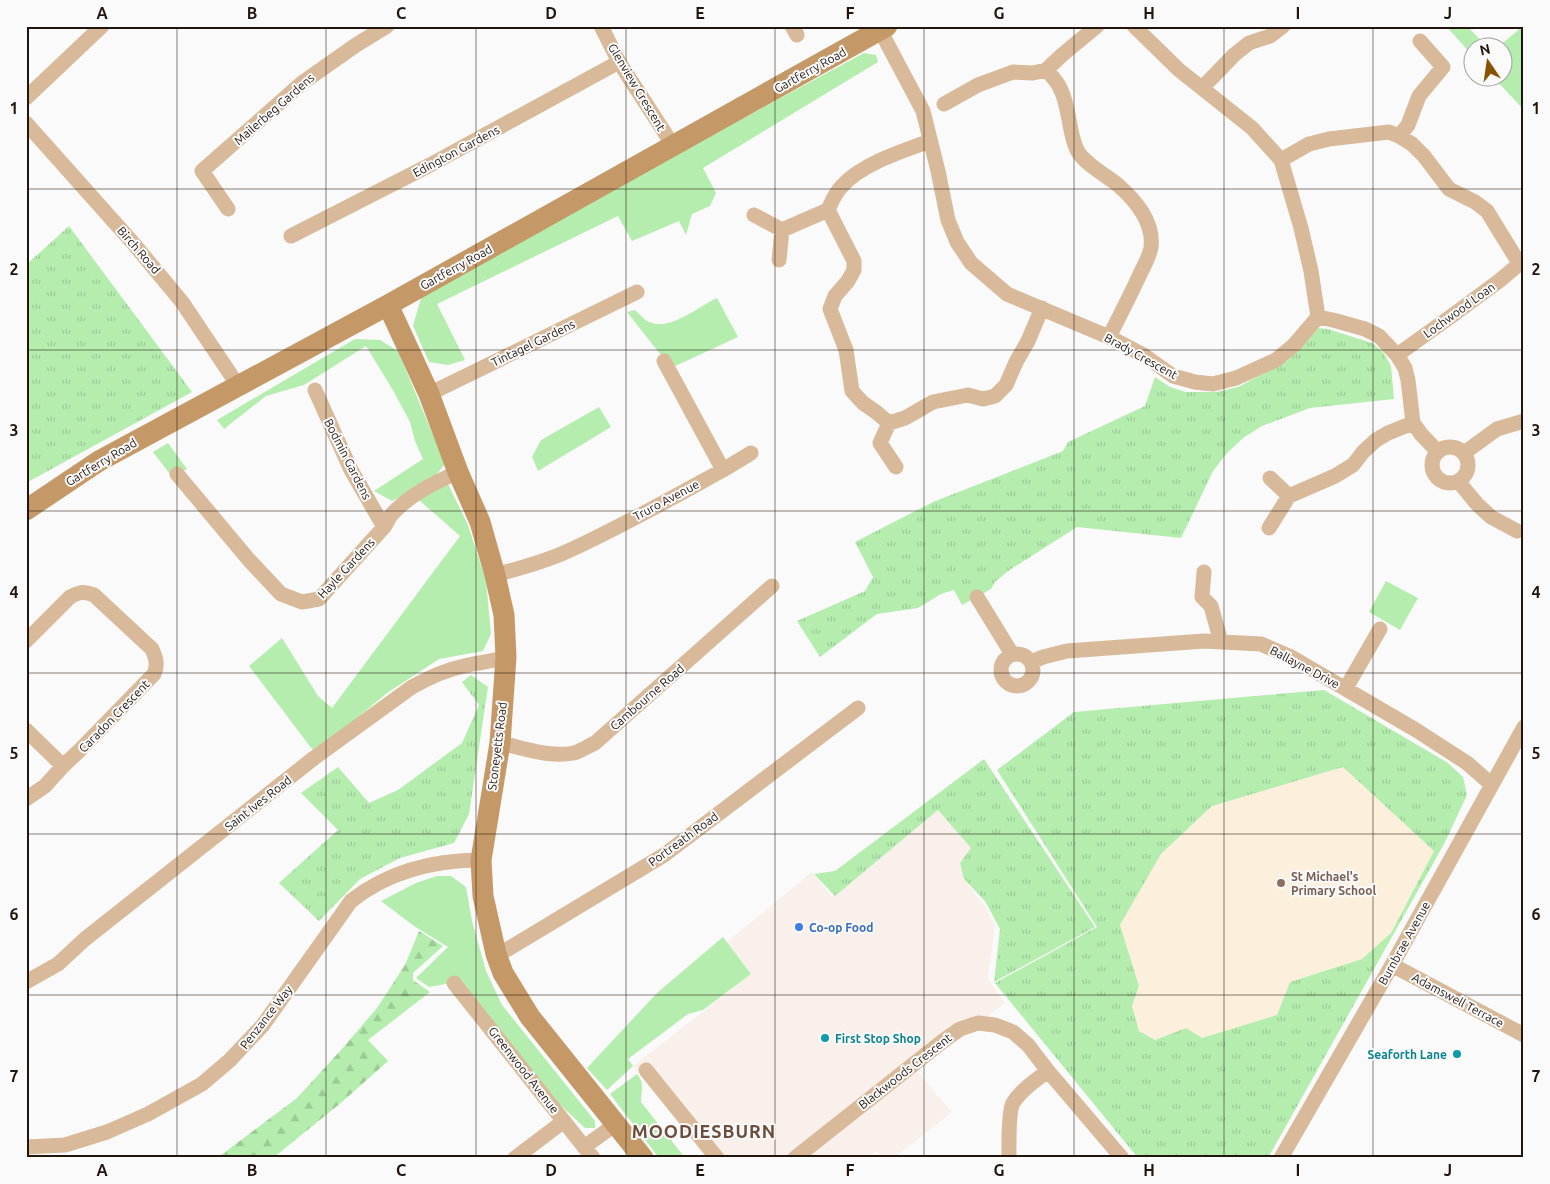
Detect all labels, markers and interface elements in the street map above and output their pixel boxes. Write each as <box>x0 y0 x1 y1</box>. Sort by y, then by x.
text: A <box>96 4 108 22</box>
text: B <box>247 4 257 22</box>
text: C <box>396 4 406 22</box>
text: D <box>545 4 557 22</box>
text: E <box>695 4 705 22</box>
text: F <box>846 4 855 22</box>
text: G <box>993 4 1005 22</box>
text: H <box>1143 4 1155 22</box>
text: I <box>1296 4 1300 22</box>
text: J <box>1444 4 1452 22</box>
north arrow <box>1462 38 1512 88</box>
text: N <box>1478 40 1492 58</box>
street label: Glenview Crescent <box>606 41 668 133</box>
street label: Gartferry Road <box>772 45 848 95</box>
street label: Mailerbeg Gardens <box>231 71 317 147</box>
text: 1 <box>9 99 19 117</box>
text: 1 <box>1531 99 1541 117</box>
street label: Edington Gardens <box>411 123 501 179</box>
street label: Birch Road <box>115 224 163 276</box>
street label: Gartferry Road <box>418 242 494 292</box>
text: 2 <box>9 260 19 278</box>
text: 2 <box>1531 260 1541 278</box>
street label: Lochwood Loan <box>1421 280 1497 340</box>
street label: Tintagel Gardens <box>489 317 577 369</box>
street label: Brady Crescent <box>1102 331 1180 382</box>
street label: Bodmin Gardens <box>322 416 374 502</box>
text: 3 <box>9 421 19 439</box>
text: 3 <box>1531 421 1541 439</box>
street label: Gartferry Road <box>63 436 139 488</box>
street label: Truro Avenue <box>631 477 701 523</box>
street label: Hayle Gardens <box>315 535 377 601</box>
text: 4 <box>9 583 19 601</box>
text: 4 <box>1531 583 1541 601</box>
street label: Ballayne Drive <box>1268 643 1342 691</box>
street label: Cambourne Road <box>608 662 686 732</box>
street label: Caradon Crescent <box>76 677 152 755</box>
street label: Stoneyetts Road <box>485 701 509 791</box>
text: 5 <box>9 744 19 762</box>
text: 5 <box>1531 744 1541 762</box>
street label: Saint Ives Road <box>222 773 294 833</box>
street label: Portreath Road <box>646 809 720 869</box>
place label: St Michael's Primary School <box>1291 870 1376 897</box>
marker: St Michael's Primary School <box>1275 877 1287 889</box>
street label: Burnbrae Avenue <box>1376 899 1432 987</box>
text: 6 <box>9 905 19 923</box>
text: 6 <box>1531 905 1541 923</box>
marker: Co-op Food <box>793 921 805 933</box>
place label: Co-op Food <box>809 921 873 934</box>
street label: Adamswell Terrace <box>1410 970 1506 1030</box>
street label: Penzance Way <box>237 983 295 1051</box>
street label: Greenwood Avenue <box>486 1024 562 1116</box>
street label: Blackwoods Crescent <box>856 1030 954 1111</box>
marker: First Stop Shop <box>819 1032 831 1044</box>
place label: First Stop Shop <box>835 1032 921 1045</box>
place label: Seaforth Lane <box>1368 1048 1447 1061</box>
marker: Seaforth Lane <box>1451 1048 1463 1060</box>
text: 7 <box>9 1067 19 1085</box>
text: 7 <box>1531 1067 1541 1085</box>
district label: MOODIESBURN <box>632 1121 776 1141</box>
text: A <box>96 1161 108 1179</box>
text: B <box>247 1161 257 1179</box>
text: C <box>396 1161 406 1179</box>
text: D <box>545 1161 557 1179</box>
text: E <box>695 1161 705 1179</box>
text: F <box>846 1161 855 1179</box>
text: G <box>993 1161 1005 1179</box>
text: H <box>1143 1161 1155 1179</box>
text: I <box>1296 1161 1300 1179</box>
text: J <box>1444 1161 1452 1179</box>

